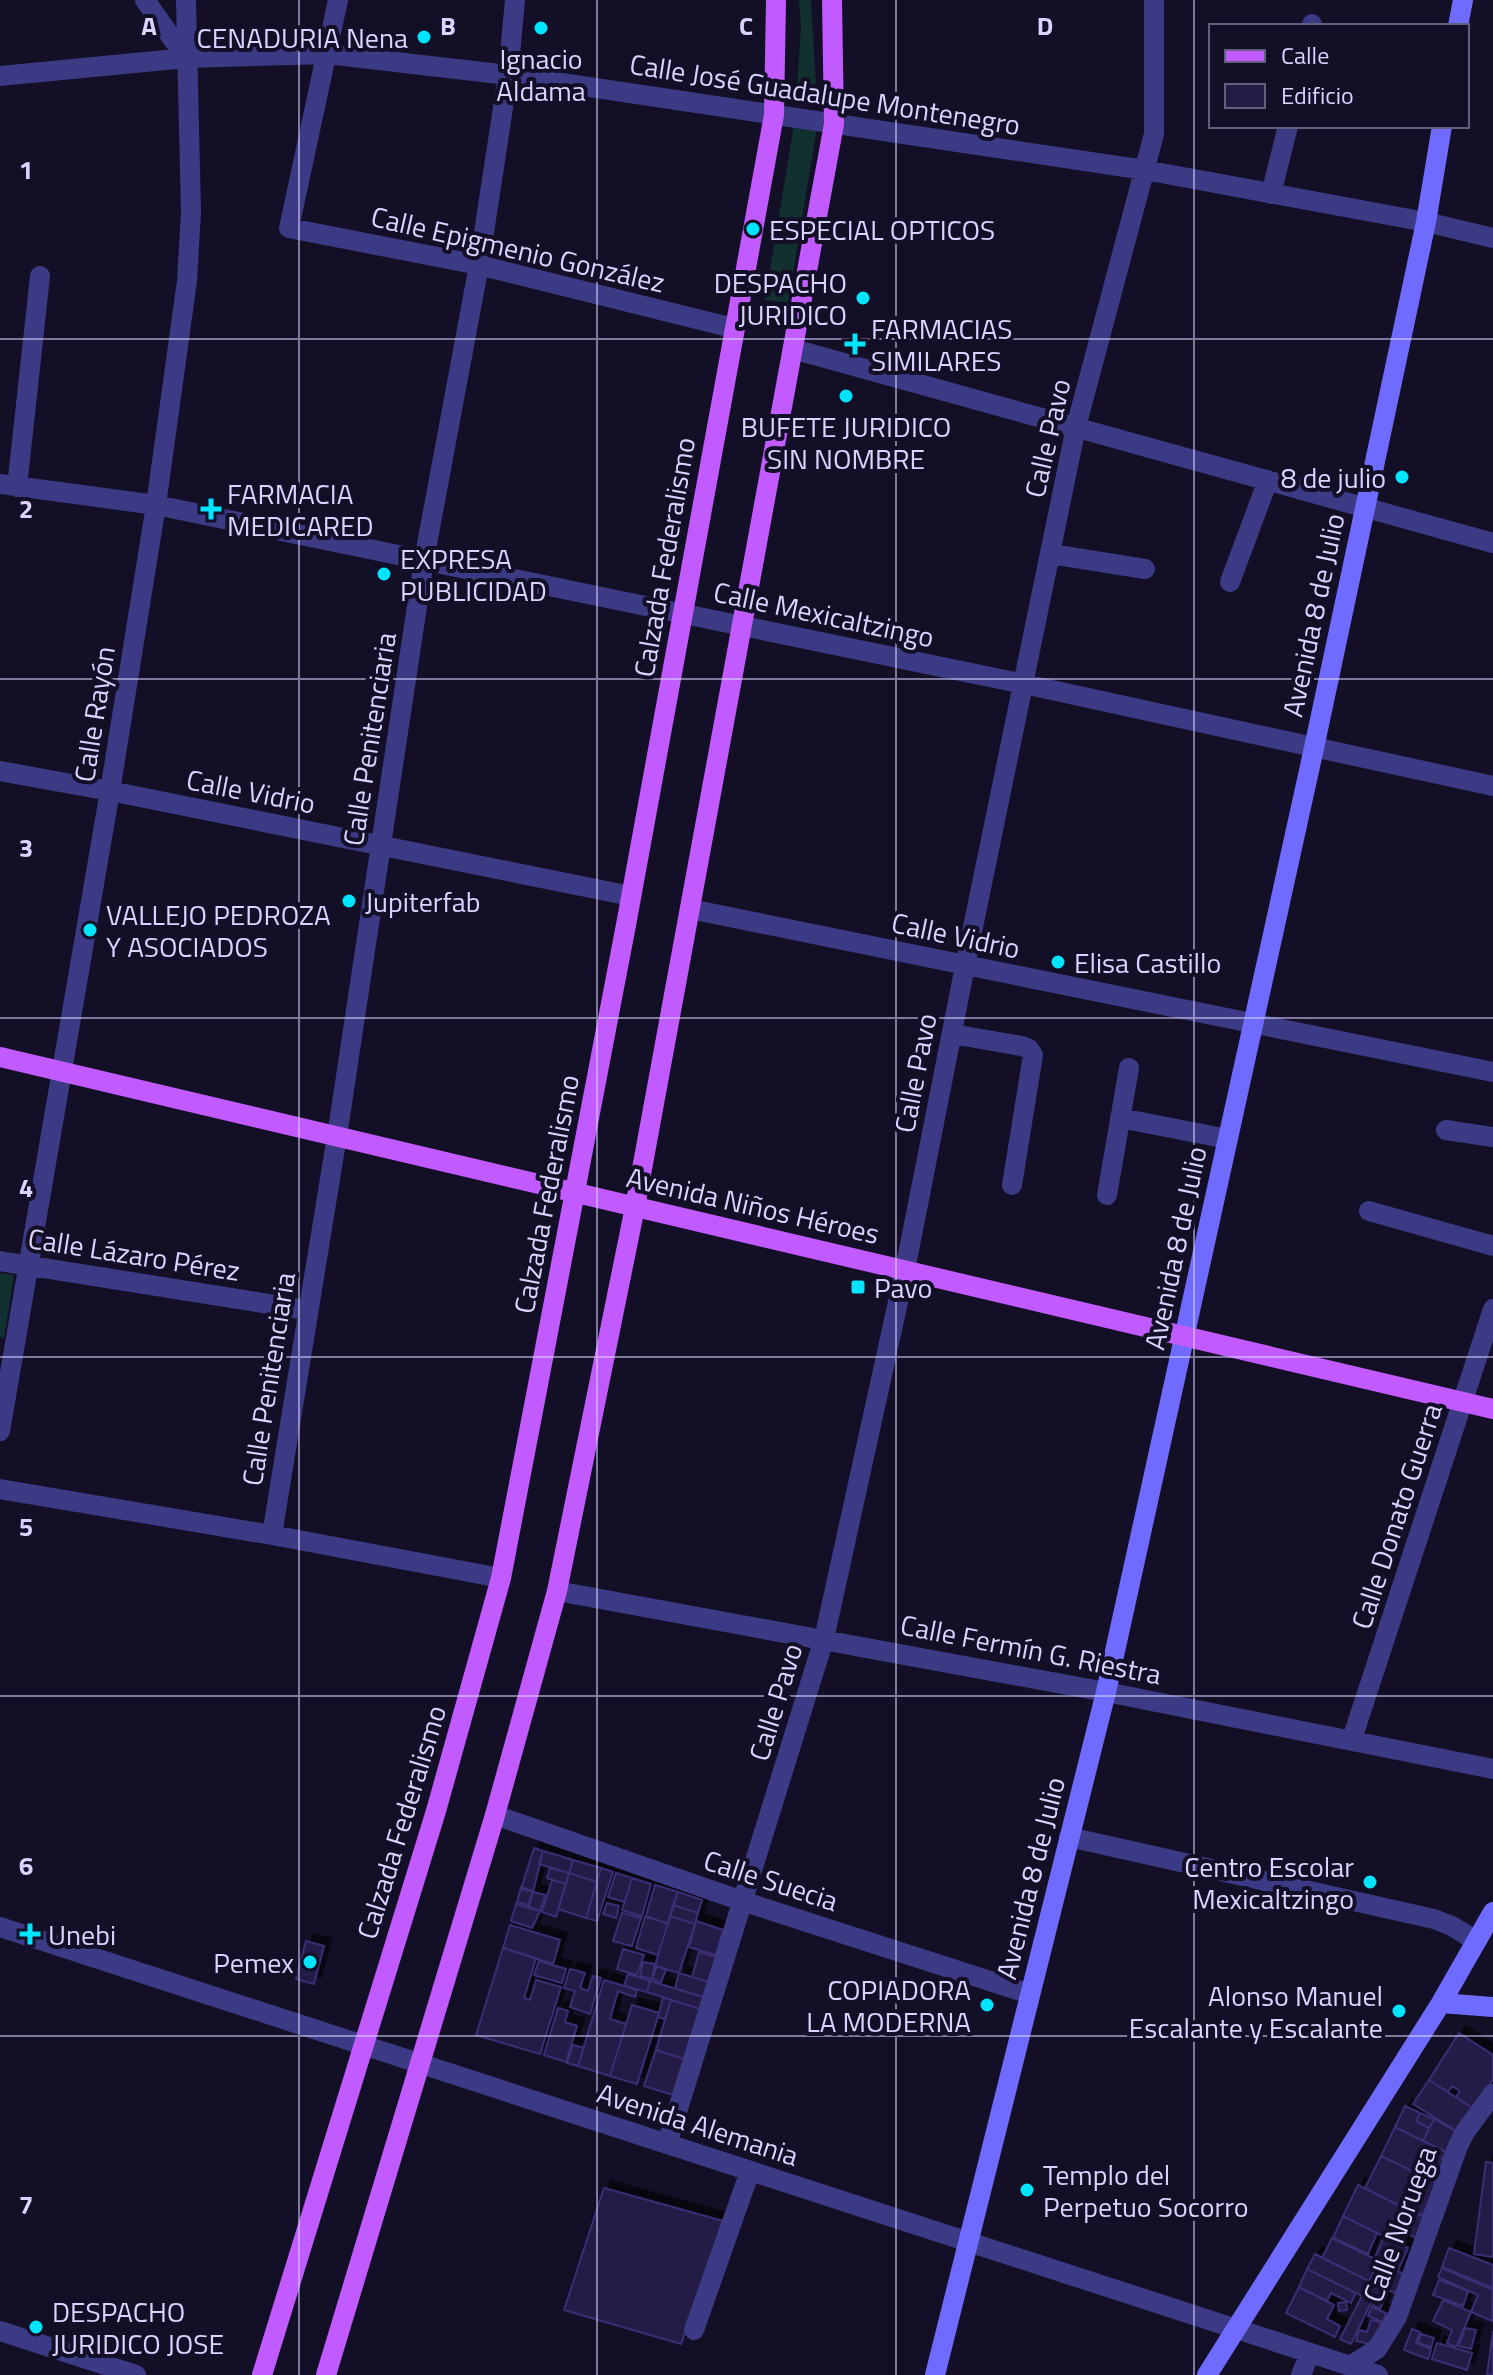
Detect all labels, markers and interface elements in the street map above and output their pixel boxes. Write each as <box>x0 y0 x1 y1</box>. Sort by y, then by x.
text: A <box>141 6 157 45</box>
text: B <box>440 6 456 45</box>
text: C <box>739 6 753 45</box>
text: D <box>1037 6 1053 45</box>
place label: CENADURIA Nena <box>197 16 408 59</box>
marker: Ignacio Aldama <box>532 19 550 37</box>
legend <box>1209 24 1469 128</box>
marker: CENADURIA Nena <box>415 28 433 46</box>
place label: Ignacio Aldama <box>496 37 586 112</box>
text: Calle <box>1281 37 1329 73</box>
street label: Calle José Guadalupe Montenegro <box>627 42 1023 146</box>
text: Edificio <box>1281 77 1354 113</box>
text: 1 <box>19 150 33 189</box>
street label: Calle Epigmenio González <box>367 194 669 304</box>
place label: ESPECIAL OPTICOS <box>769 208 995 251</box>
marker: ESPECIAL OPTICOS <box>744 220 762 238</box>
place label: DESPACHO JURIDICO <box>714 261 847 336</box>
marker: DESPACHO JURIDICO <box>854 289 872 307</box>
place label: FARMACIAS SIMILARES <box>871 307 1012 382</box>
marker: FARMACIAS SIMILARES <box>846 335 864 353</box>
street label: Calle Pavo <box>1012 374 1082 502</box>
marker: BUFETE JURIDICO SIN NOMBRE <box>837 387 855 405</box>
place label: BUFETE JURIDICO SIN NOMBRE <box>741 405 951 480</box>
street label: Calzada Federalismo <box>622 434 706 680</box>
place label: 8 de julio <box>1281 456 1386 499</box>
marker: 8 de julio <box>1393 468 1411 486</box>
place label: FARMACIA MEDICARED <box>227 472 374 547</box>
text: 2 <box>19 489 33 528</box>
marker: FARMACIA MEDICARED <box>202 500 220 518</box>
street label: Avenida 8 de Julio <box>1270 509 1356 721</box>
place label: EXPRESA PUBLICIDAD <box>400 537 547 612</box>
marker: EXPRESA PUBLICIDAD <box>375 565 393 583</box>
street label: Calle Mexicaltzingo <box>710 570 938 658</box>
street label: Calle Penitenciaria <box>331 629 407 849</box>
street label: Calle Rayón <box>62 643 126 785</box>
street label: Calle Vidrio <box>183 757 319 825</box>
text: 3 <box>19 828 33 867</box>
place label: Jupiterfab <box>365 880 481 923</box>
marker: Jupiterfab <box>340 892 358 910</box>
place label: VALLEJO PEDROZA Y ASOCIADOS <box>106 893 331 968</box>
street label: Calle Vidrio <box>888 900 1024 970</box>
marker: VALLEJO PEDROZA Y ASOCIADOS <box>81 921 99 939</box>
place label: Elisa Castillo <box>1074 941 1221 984</box>
marker: Elisa Castillo <box>1049 953 1067 971</box>
street label: Calle Pavo <box>882 1010 948 1136</box>
street label: Calzada Federalismo <box>502 1071 590 1317</box>
street label: Avenida 8 de Julio <box>1132 1142 1218 1354</box>
street label: Avenida Niños Héroes <box>622 1155 884 1255</box>
text: 4 <box>19 1168 33 1207</box>
street label: Calle Lázaro Pérez <box>25 1216 243 1292</box>
place label: Pavo <box>874 1266 932 1309</box>
street label: Calle Penitenciaria <box>230 1269 306 1489</box>
marker: Pavo <box>849 1278 867 1296</box>
street label: Calle Donato Guerra <box>1339 1398 1453 1634</box>
text: 5 <box>19 1507 33 1546</box>
street label: Calle Fermín G. Riestra <box>897 1603 1165 1695</box>
street label: Calle Pavo <box>737 1638 813 1766</box>
street label: Calzada Federalismo <box>345 1700 457 1944</box>
street label: Avenida 8 de Julio <box>984 1772 1076 1984</box>
street label: Calle Suecia <box>698 1838 844 1922</box>
place label: Centro Escolar Mexicaltzingo <box>1184 1845 1354 1920</box>
text: 6 <box>19 1846 33 1885</box>
marker: Centro Escolar Mexicaltzingo <box>1361 1873 1379 1891</box>
place label: Unebi <box>48 1913 116 1956</box>
marker: Unebi <box>19 1923 41 1945</box>
place label: Pemex <box>213 1941 294 1984</box>
marker: Pemex <box>301 1953 319 1971</box>
place label: COPIADORA LA MODERNA <box>806 1968 971 2043</box>
place label: Alonso Manuel Escalante y Escalante <box>1129 1974 1383 2049</box>
marker: COPIADORA LA MODERNA <box>978 1996 996 2014</box>
marker: Alonso Manuel Escalante y Escalante <box>1390 2002 1408 2020</box>
street label: Avenida Alemania <box>592 2071 804 2177</box>
street label: Calle Noruega <box>1351 2140 1447 2308</box>
place label: Templo del Perpetuo Socorro <box>1043 2153 1248 2228</box>
marker: Templo del Perpetuo Socorro <box>1018 2181 1036 2199</box>
text: 7 <box>19 2185 33 2224</box>
place label: DESPACHO JURIDICO JOSE <box>52 2290 224 2365</box>
marker: DESPACHO JURIDICO JOSE <box>27 2318 45 2336</box>

